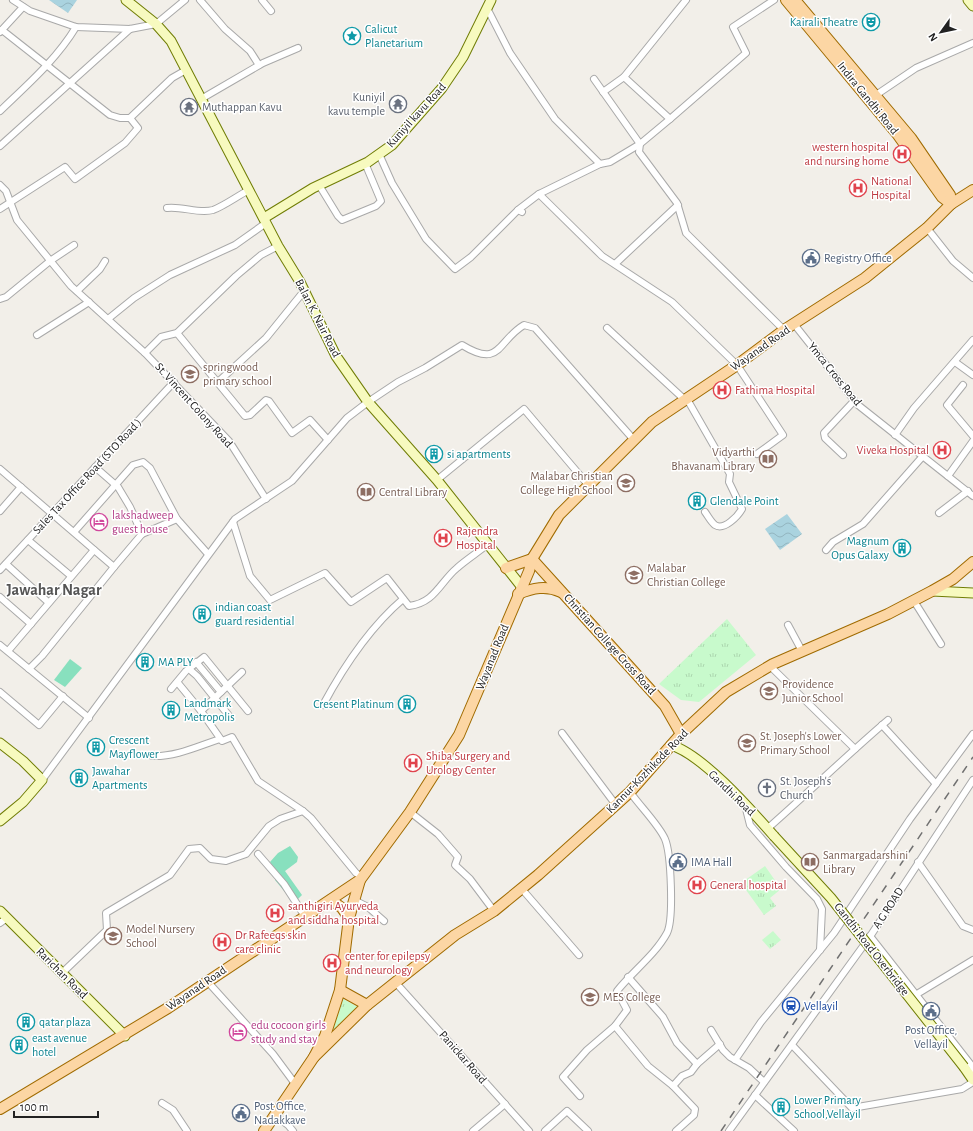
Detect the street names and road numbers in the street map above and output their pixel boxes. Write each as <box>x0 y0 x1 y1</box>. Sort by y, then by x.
street label: Indira Gandhi Road <box>835 59 901 137</box>
street label: Kuniyil kavu Road <box>384 80 449 150</box>
street label: Balan K. Nair Road <box>293 277 343 359</box>
street label: Wayanad Road <box>728 323 793 374</box>
street label: Ymca Cross Road <box>806 340 864 408</box>
street label: St. Vincent Colony Road <box>152 360 235 450</box>
street label: Sales Tax Office Road (STO Road ) <box>30 416 144 536</box>
street label: Christian College Cross Road <box>562 591 658 697</box>
street label: Wayanad Road <box>473 622 512 692</box>
street label: Kannur-Kozhikode Road <box>604 727 690 815</box>
street label: Gandhi Road <box>706 768 758 818</box>
street label: A G ROAD <box>870 885 906 931</box>
street label: Gandhi Road Overbridge <box>832 900 912 998</box>
street label: Rarichan Road <box>34 945 90 1001</box>
street label: Wayanad Road <box>164 964 229 1013</box>
street label: Panickar Road <box>437 1028 489 1086</box>

